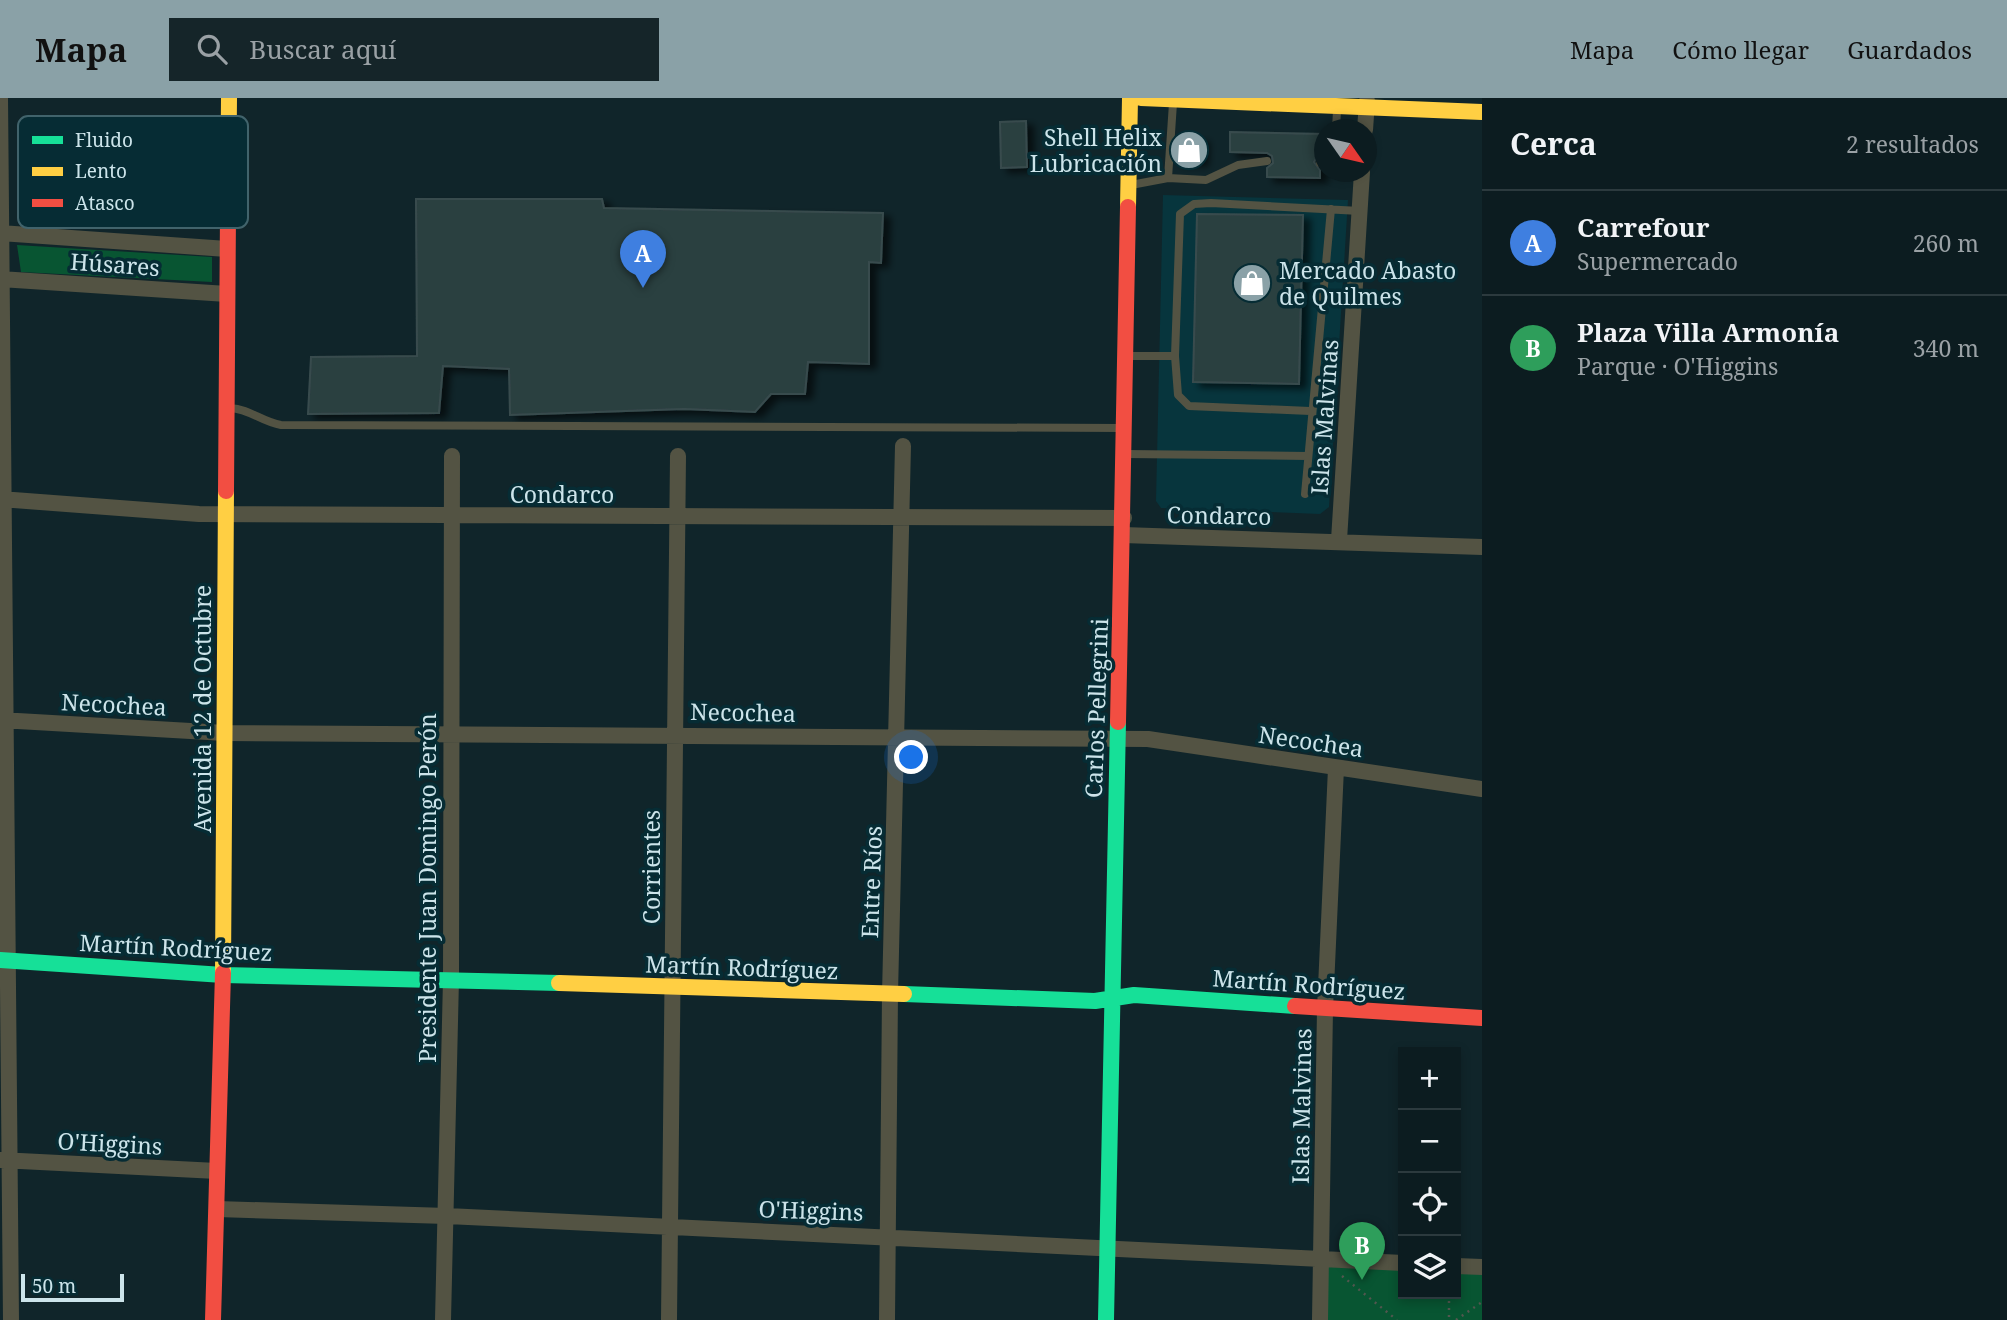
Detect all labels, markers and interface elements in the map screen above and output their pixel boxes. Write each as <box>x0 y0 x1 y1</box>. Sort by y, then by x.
search box <box>169 18 659 81</box>
text: Mapa <box>35 27 127 72</box>
icon: search <box>193 30 231 68</box>
text: Buscar aquí <box>249 31 396 67</box>
text: Mapa <box>1570 33 1634 66</box>
text: Cómo llegar <box>1672 33 1809 66</box>
text: Guardados <box>1847 33 1972 66</box>
legend <box>18 116 248 228</box>
north arrow <box>1314 119 1377 182</box>
place label: Shell Helix Lubricación <box>1030 121 1163 179</box>
text: Cerca <box>1510 123 1597 164</box>
text: Fluido <box>75 127 133 153</box>
text: 2 resultados <box>1846 128 1979 160</box>
shop icon: Shell Helix Lubricación <box>1168 129 1210 171</box>
text: Lento <box>75 158 127 184</box>
text: Atasco <box>75 190 135 216</box>
text: Carrefour <box>1577 209 1710 245</box>
text: A <box>1524 227 1542 259</box>
text: 260 m <box>1913 227 1979 259</box>
pin: A <box>620 230 666 288</box>
street label: Húsares <box>69 245 161 283</box>
text: Supermercado <box>1577 245 1738 277</box>
place label: Mercado Abasto de Quilmes <box>1279 254 1456 312</box>
shop icon: Mercado Abasto de Quilmes <box>1231 262 1273 304</box>
text: Plaza Villa Armonía <box>1577 314 1839 350</box>
text: B <box>1525 332 1541 364</box>
text: 340 m <box>1913 332 1979 364</box>
street label: Islas Malvinas <box>1303 338 1345 496</box>
text: Parque · O'Higgins <box>1577 350 1778 382</box>
street label: Condarco <box>510 478 614 510</box>
street label: Condarco <box>1166 498 1272 532</box>
street label: Avenida 12 de Octubre <box>186 585 218 833</box>
street label: Carlos Pellegrini <box>1077 617 1115 799</box>
street label: Necochea <box>60 685 168 723</box>
street label: Necochea <box>690 695 796 729</box>
street label: Presidente Juan Domingo Perón <box>411 713 443 1063</box>
street label: Necochea <box>1256 718 1366 764</box>
your location <box>894 740 928 774</box>
street label: Corrientes <box>635 810 667 924</box>
street label: Entre Ríos <box>853 825 889 939</box>
street label: Martín Rodríguez <box>79 926 273 968</box>
street label: Martín Rodríguez <box>645 948 839 986</box>
street label: Martín Rodríguez <box>1211 961 1407 1007</box>
street label: Islas Malvinas <box>1284 1028 1318 1184</box>
map controls <box>1398 1047 1461 1299</box>
button: + <box>1398 1047 1461 1110</box>
button: − <box>1398 1110 1461 1173</box>
street label: O'Higgins <box>57 1124 163 1162</box>
button: locate <box>1398 1173 1461 1236</box>
street label: O'Higgins <box>758 1192 864 1228</box>
pin: B <box>1339 1222 1385 1280</box>
button: layers <box>1398 1236 1461 1299</box>
scale bar <box>21 1271 124 1303</box>
text: 50 m <box>32 1273 76 1299</box>

